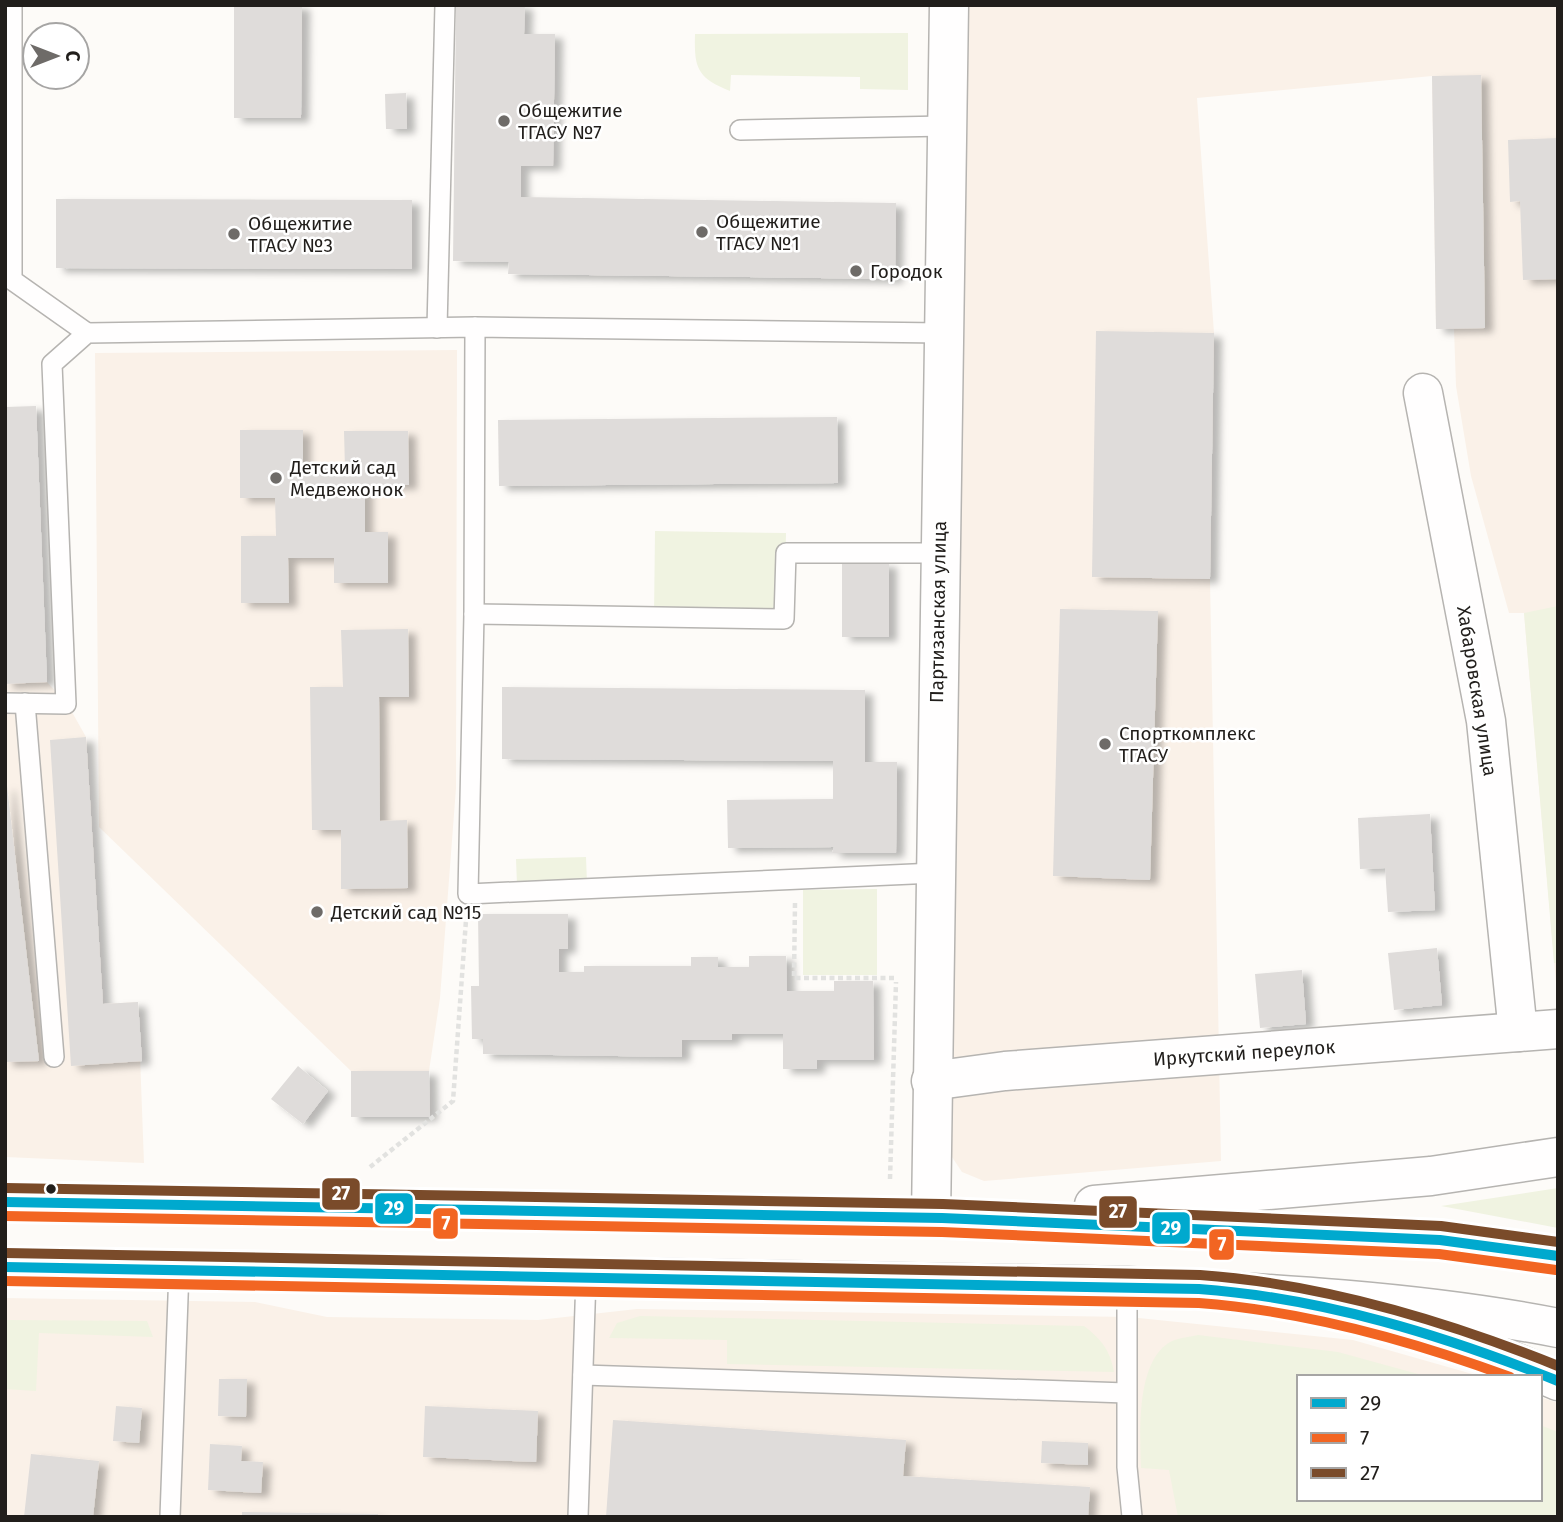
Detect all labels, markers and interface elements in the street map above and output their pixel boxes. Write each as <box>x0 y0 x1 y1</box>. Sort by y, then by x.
north arrow <box>21 21 91 91</box>
text: С <box>61 51 84 62</box>
place label: Общежитие ТГАСУ №7 <box>518 99 623 144</box>
marker: Общежитие ТГАСУ №7 <box>496 113 512 129</box>
place label: Общежитие ТГАСУ №1 <box>716 210 821 255</box>
place label: Общежитие ТГАСУ №3 <box>248 212 353 257</box>
marker: Общежитие ТГАСУ №1 <box>694 224 710 240</box>
marker: Общежитие ТГАСУ №3 <box>226 226 242 242</box>
place label: Городок <box>870 260 943 283</box>
marker: Городок <box>848 263 864 279</box>
place label: Детский сад Медвежонок <box>289 456 403 501</box>
marker: Детский сад Медвежонок <box>268 470 284 486</box>
street label: Партизанская улица <box>925 521 951 703</box>
street label: Хабаровская улица <box>1452 604 1502 778</box>
place label: Спорткомплекс ТГАСУ <box>1119 722 1256 767</box>
marker: Спорткомплекс ТГАСУ <box>1097 736 1113 752</box>
place label: Детский сад №15 <box>330 901 481 924</box>
marker: Детский сад №15 <box>309 904 325 920</box>
street label: Иркутский переулок <box>1152 1035 1336 1071</box>
line badge: 27 <box>321 1177 361 1211</box>
unlabelled marker <box>44 1182 58 1196</box>
text: 27 <box>332 1182 350 1205</box>
line badge: 29 <box>374 1192 414 1225</box>
line badge: 27 <box>1098 1195 1138 1229</box>
text: 29 <box>384 1197 404 1220</box>
text: 27 <box>1109 1200 1127 1223</box>
line badge: 7 <box>432 1207 459 1240</box>
line badge: 29 <box>1151 1211 1191 1245</box>
text: 7 <box>442 1212 451 1235</box>
text: 29 <box>1161 1217 1181 1240</box>
line badge: 7 <box>1208 1228 1235 1261</box>
text: 7 <box>1218 1233 1227 1256</box>
legend <box>1297 1375 1542 1501</box>
text: 29 <box>1360 1390 1381 1416</box>
text: 7 <box>1360 1425 1369 1451</box>
text: 27 <box>1360 1460 1380 1486</box>

